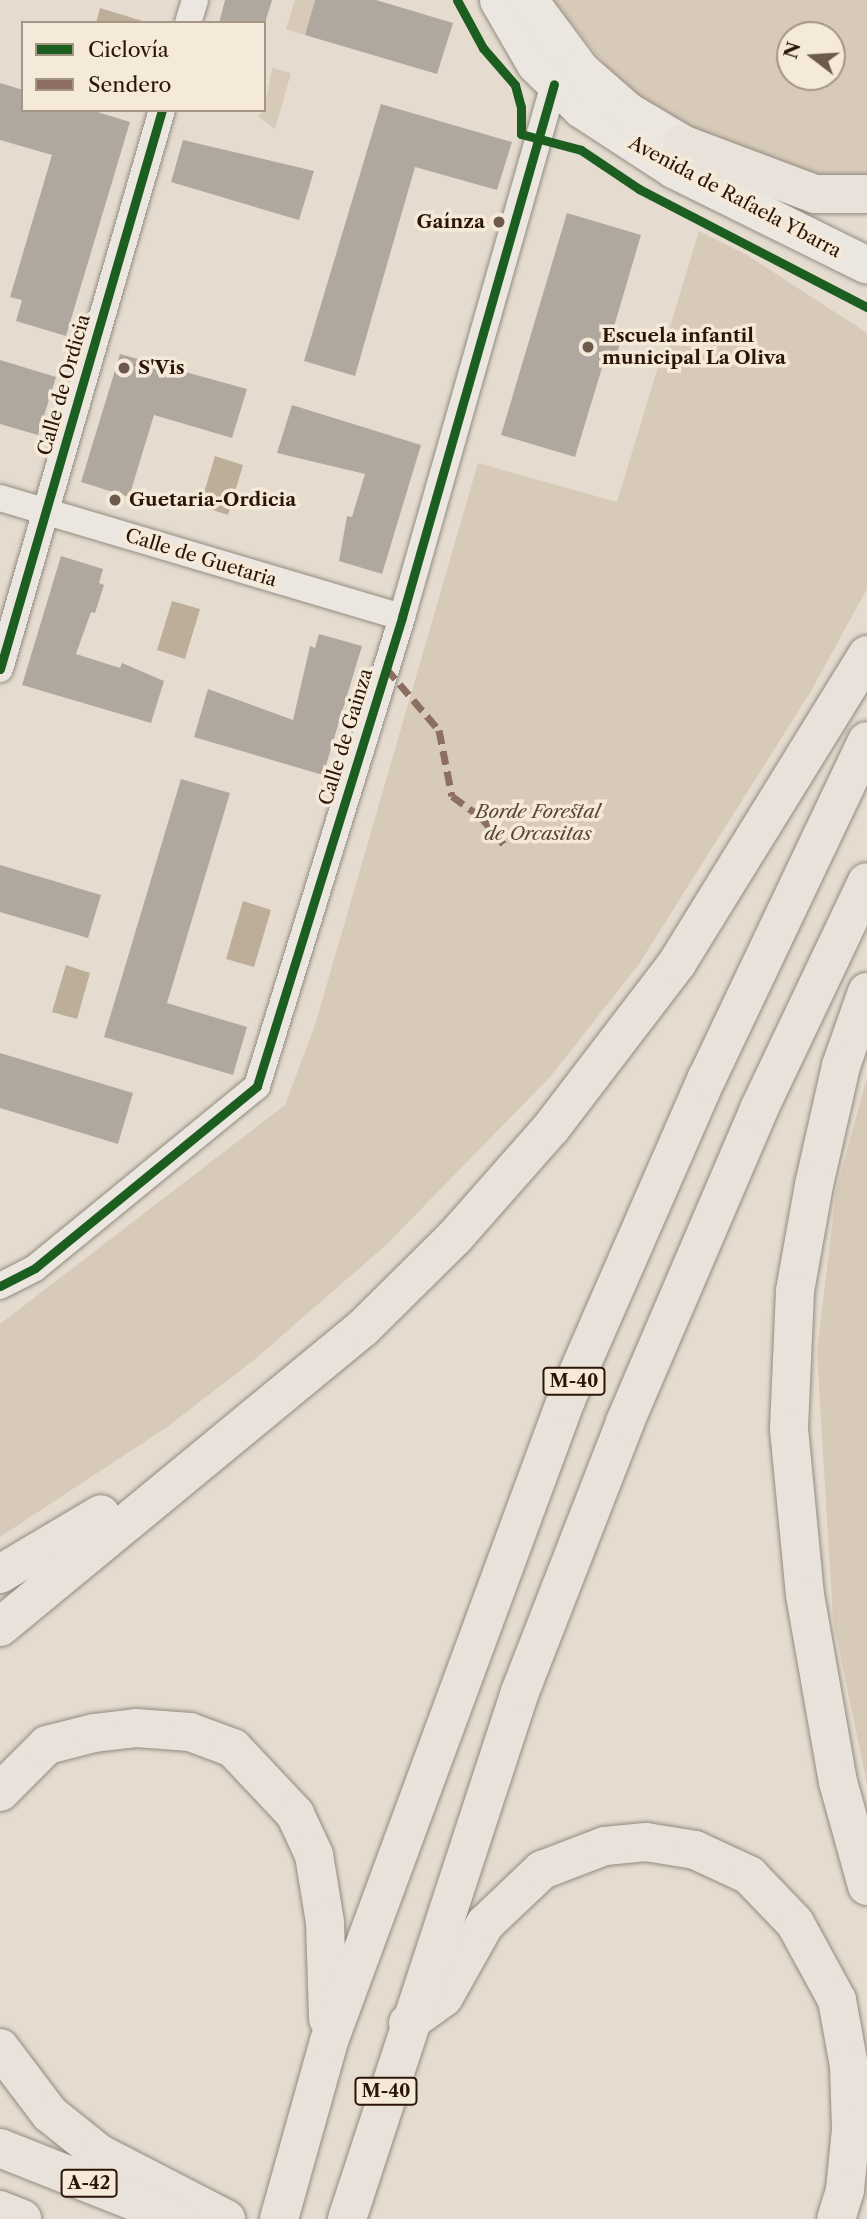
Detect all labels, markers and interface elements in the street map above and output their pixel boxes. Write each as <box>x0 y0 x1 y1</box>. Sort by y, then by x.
legend <box>21 21 266 112</box>
north arrow <box>776 21 846 91</box>
text: Ciclovía <box>88 37 169 62</box>
text: N <box>779 39 806 62</box>
text: Sendero <box>88 72 172 97</box>
street label: Avenida de Rafaela Ybarra <box>624 131 846 263</box>
place label: Gaínza <box>416 211 485 233</box>
marker: Gaínza <box>491 214 507 230</box>
street label: Calle de Ordicia <box>33 312 95 458</box>
place label: Escuela infantil municipal La Oliva <box>602 325 786 369</box>
marker: Escuela infantil municipal La Oliva <box>580 339 596 355</box>
place label: S'Vis <box>138 357 185 379</box>
marker: S'Vis <box>116 360 132 376</box>
place label: Guetaria-Ordicia <box>129 489 296 511</box>
marker: Guetaria-Ordicia <box>107 492 123 508</box>
street label: Calle de Guetaria <box>123 524 279 592</box>
street label: Calle de Gainza <box>314 666 378 808</box>
park label: Borde Forestal de Orcasitas <box>475 801 601 845</box>
road number: M-40 <box>541 1366 607 1396</box>
road number: M-40 <box>353 2076 419 2106</box>
road number: A-42 <box>59 2168 119 2197</box>

